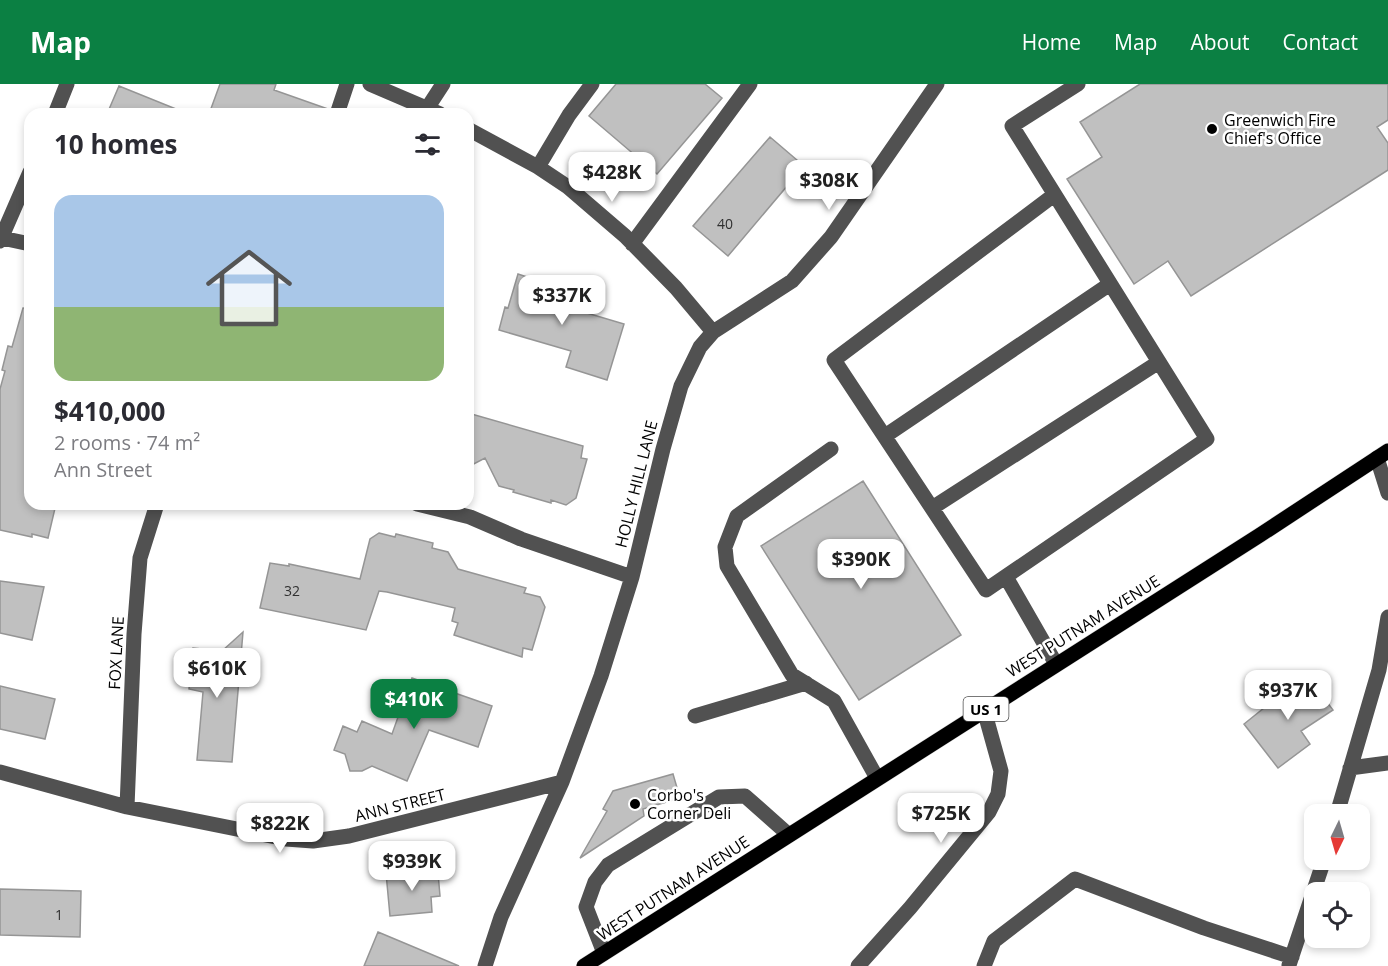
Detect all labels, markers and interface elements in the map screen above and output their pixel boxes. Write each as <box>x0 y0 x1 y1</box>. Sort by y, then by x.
text: Map <box>30 23 91 61</box>
text: Home <box>1022 28 1081 56</box>
text: Map <box>1114 28 1157 56</box>
text: About <box>1190 28 1250 56</box>
text: Contact <box>1283 28 1358 56</box>
place label: Greenwich Fire Chief's Office <box>1224 109 1336 149</box>
marker: Greenwich Fire Chief's Office <box>1205 122 1219 136</box>
text: 10 homes <box>54 126 178 162</box>
icon: filters <box>411 128 444 161</box>
pin: $428K <box>570 152 654 203</box>
text: $428K <box>582 158 642 185</box>
pin: $308K <box>787 160 871 211</box>
text: $308K <box>799 166 859 193</box>
house number: 40 <box>717 214 733 233</box>
icon: home <box>195 234 303 342</box>
pin: $337K <box>520 275 604 326</box>
text: $337K <box>532 281 592 308</box>
text: $410,000 <box>54 393 165 429</box>
street label: HOLLY HILL LANE <box>610 418 662 550</box>
text: 2 rooms · 74 m² <box>54 429 200 456</box>
text: Ann Street <box>54 456 152 483</box>
pin: $390K <box>819 539 903 590</box>
text: $390K <box>831 545 891 572</box>
street label: WEST PUTNAM AVENUE <box>1002 570 1164 682</box>
house number: 32 <box>284 581 300 600</box>
street label: FOX LANE <box>103 616 129 690</box>
pin: $610K <box>175 648 259 699</box>
text: $610K <box>187 654 247 681</box>
pin: $937K <box>1246 670 1330 721</box>
text: $937K <box>1258 676 1318 703</box>
pin: $410K <box>372 679 456 730</box>
text: $410K <box>384 685 444 712</box>
road number: US 1 <box>964 697 1008 721</box>
street label: ANN STREET <box>353 783 448 827</box>
place label: Corbo's Corner Deli <box>647 784 731 824</box>
pin: $725K <box>899 793 983 844</box>
marker: Corbo's Corner Deli <box>628 797 642 811</box>
text: $725K <box>911 799 971 826</box>
pin: $822K <box>238 803 322 854</box>
north arrow <box>1304 804 1370 870</box>
map controls <box>1304 804 1370 948</box>
text: $822K <box>250 809 310 836</box>
street label: WEST PUTNAM AVENUE <box>593 830 753 946</box>
pin: $939K <box>370 841 454 892</box>
text: $939K <box>382 847 442 874</box>
button: locate <box>1304 882 1370 948</box>
house number: 1 <box>55 905 63 924</box>

